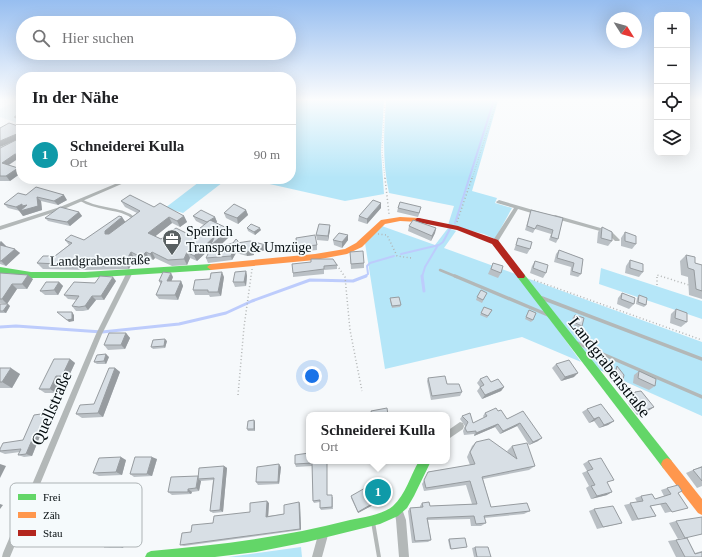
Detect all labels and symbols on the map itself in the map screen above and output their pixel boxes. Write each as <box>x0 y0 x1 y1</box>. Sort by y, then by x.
north arrow <box>606 12 642 48</box>
place label: Sperlich Transporte & Umzüge <box>186 224 311 255</box>
office icon: Sperlich Transporte & Umzüge <box>161 228 183 256</box>
street label: Landgrabenstraße <box>50 252 150 269</box>
street label: Landgrabenstraße <box>565 313 655 421</box>
your location <box>302 366 322 386</box>
street label: Quellstraße <box>27 368 76 448</box>
pin: 1 <box>365 477 391 507</box>
legend <box>10 483 142 547</box>
text: Frei <box>43 491 61 503</box>
text: Zäh <box>43 509 61 521</box>
text: Stau <box>43 527 63 539</box>

